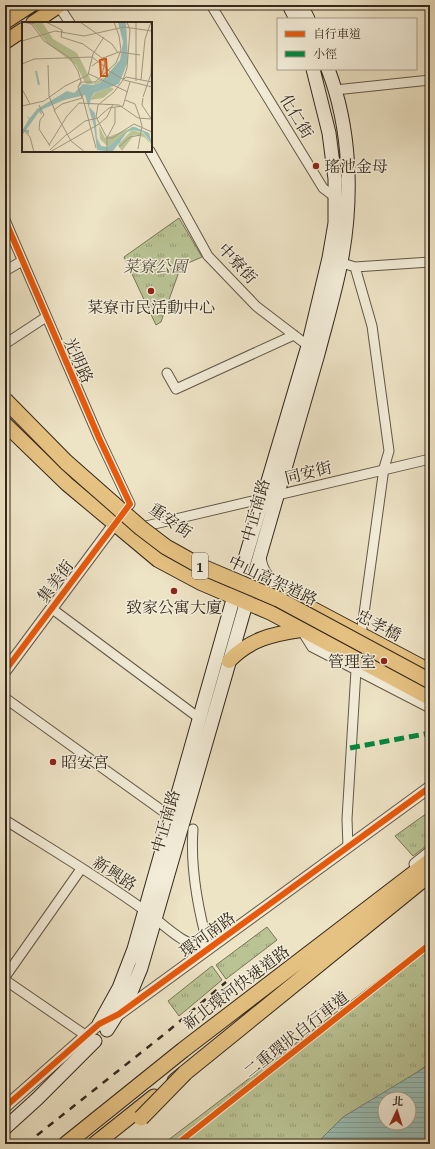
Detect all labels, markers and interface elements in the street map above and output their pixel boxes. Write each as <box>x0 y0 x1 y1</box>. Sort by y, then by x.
legend <box>277 18 417 70</box>
inset map <box>22 22 152 152</box>
text: 自行車道 <box>313 25 361 42</box>
text: 小徑 <box>313 45 337 62</box>
street label: 化仁街 <box>274 89 320 143</box>
place label: 瑤池金母 <box>324 154 388 178</box>
marker: 瑤池金母 <box>311 161 321 171</box>
street label: 中寮街 <box>213 237 263 289</box>
park label: 菜寮公園 <box>123 254 190 278</box>
marker: 菜寮市民活動中心 <box>146 286 156 296</box>
place label: 菜寮市民活動中心 <box>87 295 215 319</box>
street label: 光明路 <box>58 333 100 387</box>
street label: 同安街 <box>282 455 334 489</box>
street label: 中正南路 <box>235 476 275 544</box>
street label: 重安街 <box>144 496 198 544</box>
street label: 中山高架道路 <box>224 549 322 611</box>
road number: 1 <box>192 553 208 579</box>
street label: 集美街 <box>31 555 79 607</box>
marker: 致家公寓大廈 <box>169 586 179 596</box>
place label: 致家公寓大廈 <box>126 595 222 619</box>
street label: 忠孝橋 <box>352 603 406 647</box>
place label: 管理室 <box>328 649 376 673</box>
marker: 管理室 <box>379 656 389 666</box>
place label: 昭安宮 <box>61 750 109 774</box>
marker: 昭安宮 <box>48 757 58 767</box>
street label: 中正南路 <box>145 787 185 855</box>
street label: 新興路 <box>88 850 142 896</box>
street label: 環河南路 <box>174 905 240 963</box>
street label: 新北環河快速道路 <box>178 939 294 1035</box>
street label: 二重環狀自行車道 <box>238 985 354 1083</box>
north arrow <box>377 1091 417 1131</box>
text: 北 <box>392 1093 404 1109</box>

